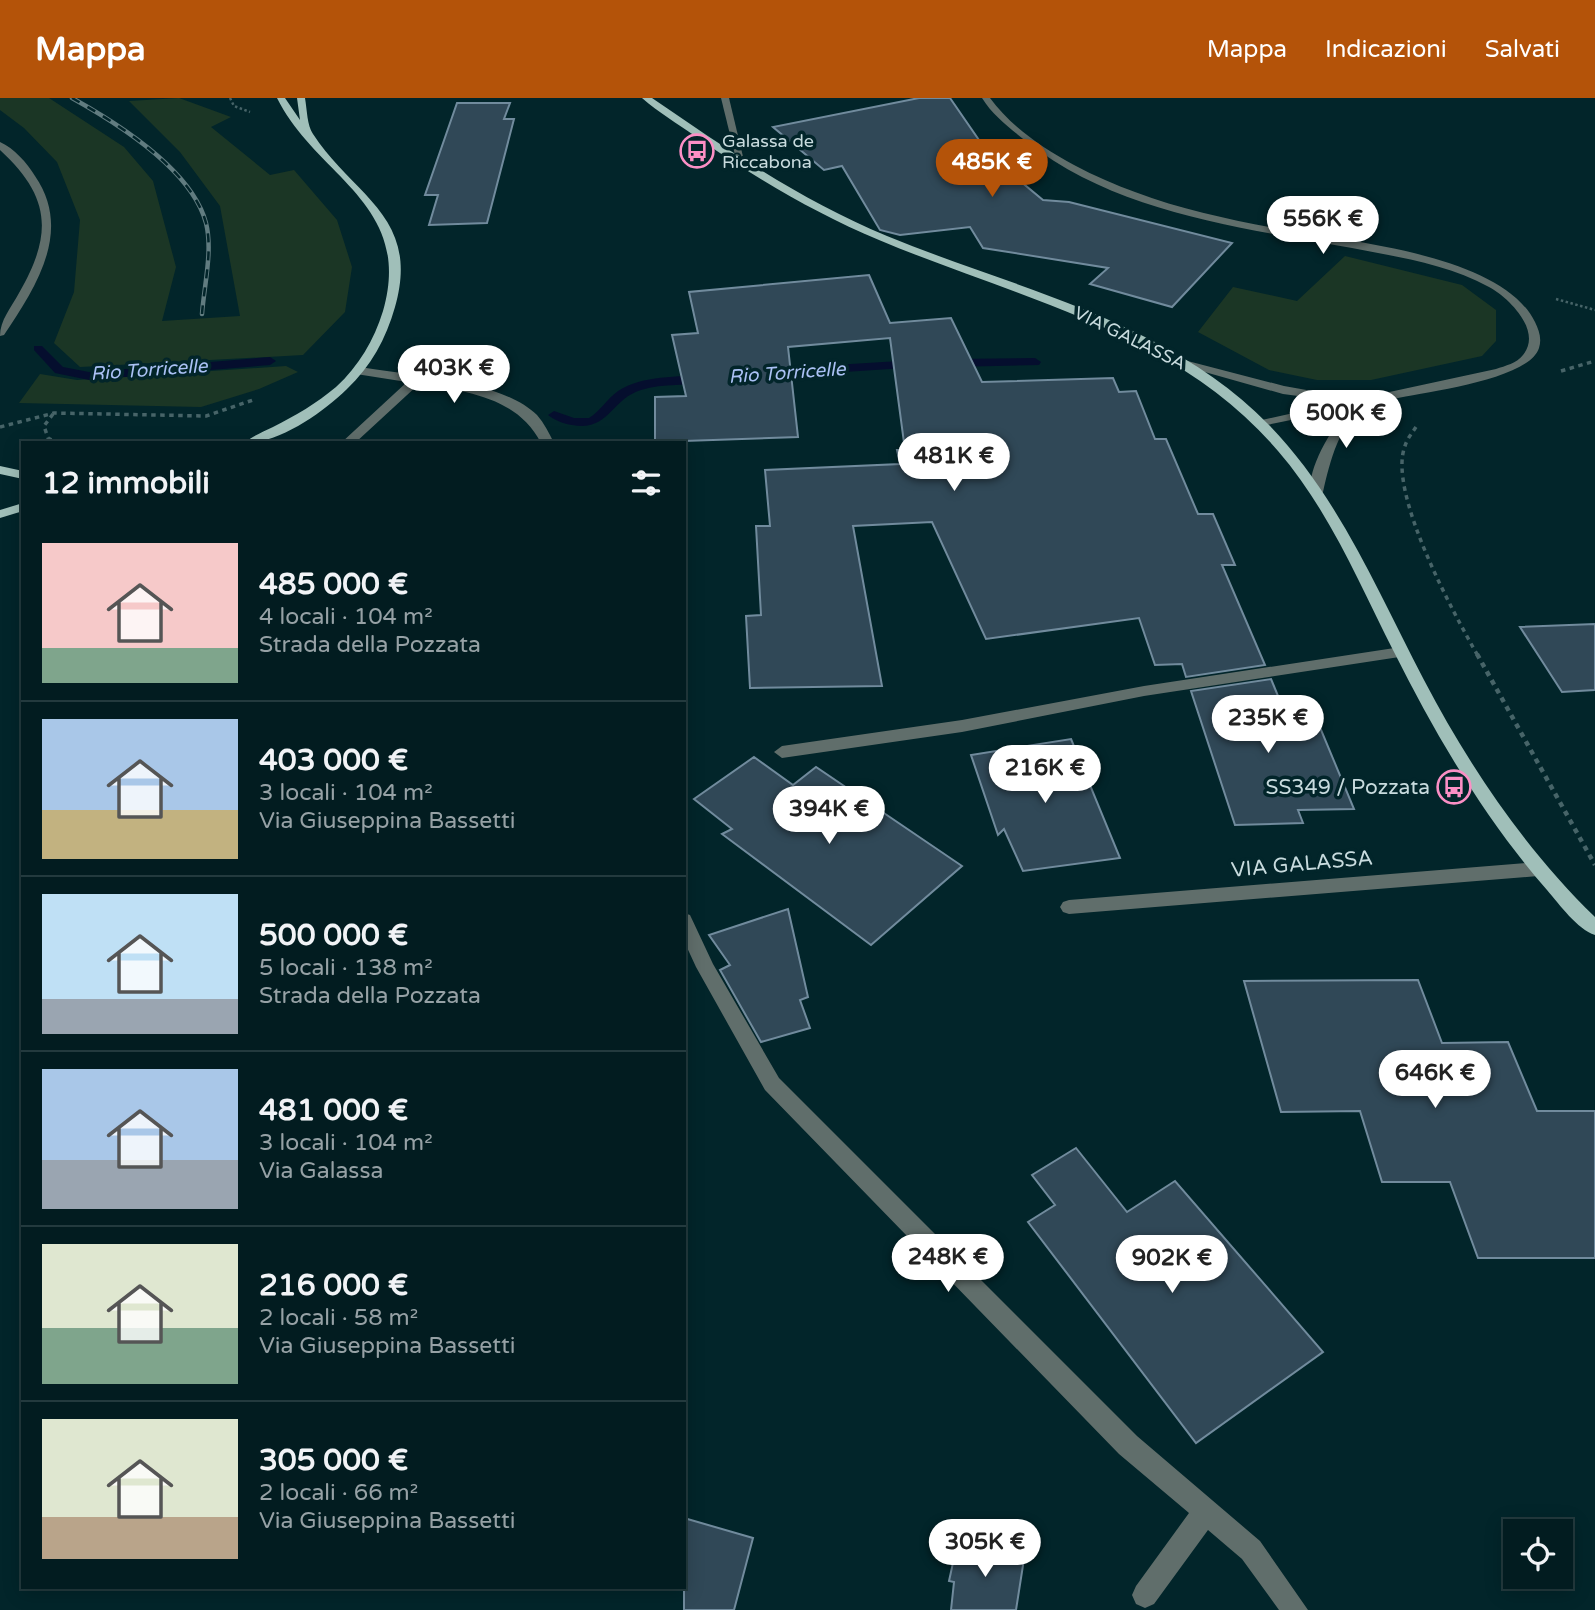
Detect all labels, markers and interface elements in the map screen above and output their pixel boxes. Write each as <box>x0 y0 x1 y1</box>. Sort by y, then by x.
text: Mappa <box>35 30 146 69</box>
text: Mappa <box>1207 35 1287 64</box>
text: Indicazioni <box>1325 35 1447 64</box>
text: Salvati <box>1485 35 1560 64</box>
place label: Galassa de Riccabona <box>722 130 814 173</box>
bus stop icon: Galassa de Riccabona <box>678 132 716 170</box>
pin: 485K € <box>935 140 1049 199</box>
text: 485K € <box>952 148 1032 176</box>
pin: 556K € <box>1266 197 1380 256</box>
text: 556K € <box>1283 205 1363 233</box>
street label: VIA GALASSA <box>1070 301 1190 375</box>
pin: 403K € <box>397 345 511 405</box>
text: 403K € <box>414 354 494 382</box>
water label: Rio Torricelle <box>90 355 209 385</box>
water label: Rio Torricelle <box>728 358 847 388</box>
pin: 500K € <box>1289 390 1403 450</box>
text: 500K € <box>1306 399 1386 427</box>
pin: 481K € <box>897 434 1011 493</box>
text: 481K € <box>914 442 994 470</box>
icon: filters <box>627 464 665 502</box>
text: 12 immobili <box>42 465 210 502</box>
text: 485 000 € <box>259 566 408 603</box>
icon: home <box>98 571 182 655</box>
text: 4 locali · 104 m² <box>259 603 433 631</box>
text: Strada della Pozzata <box>259 631 481 659</box>
pin: 235K € <box>1211 696 1325 755</box>
text: 235K € <box>1228 704 1308 732</box>
text: 403 000 € <box>259 742 408 779</box>
pin: 216K € <box>988 746 1102 805</box>
icon: home <box>98 747 182 831</box>
text: 216K € <box>1005 754 1085 782</box>
bus stop icon: SS349 / Pozzata <box>1435 768 1473 806</box>
place label: SS349 / Pozzata <box>1265 775 1430 800</box>
text: 3 locali · 104 m² <box>259 779 433 807</box>
pin: 394K € <box>772 786 886 846</box>
text: 394K € <box>789 795 869 823</box>
text: Via Giuseppina Bassetti <box>259 807 516 835</box>
street label: VIA GALASSA <box>1230 845 1374 883</box>
text: 500 000 € <box>259 917 408 954</box>
icon: home <box>98 922 182 1006</box>
text: 5 locali · 138 m² <box>259 954 433 982</box>
text: Strada della Pozzata <box>259 982 481 1010</box>
pin: 646K € <box>1378 1051 1492 1110</box>
text: 646K € <box>1395 1059 1475 1087</box>
text: 481 000 € <box>259 1092 408 1129</box>
icon: home <box>98 1097 182 1181</box>
text: 3 locali · 104 m² <box>259 1129 433 1157</box>
text: Via Galassa <box>259 1157 383 1185</box>
pin: 248K € <box>891 1234 1005 1294</box>
pin: 902K € <box>1115 1236 1229 1295</box>
text: 248K € <box>908 1243 988 1271</box>
text: 902K € <box>1132 1244 1212 1272</box>
text: 216 000 € <box>259 1267 408 1304</box>
icon: home <box>98 1272 182 1356</box>
text: 2 locali · 58 m² <box>259 1304 418 1332</box>
text: Via Giuseppina Bassetti <box>259 1332 516 1360</box>
text: 305 000 € <box>259 1442 408 1479</box>
icon: home <box>98 1447 182 1531</box>
text: 2 locali · 66 m² <box>259 1479 418 1507</box>
text: Via Giuseppina Bassetti <box>259 1507 516 1535</box>
map controls <box>1503 1519 1573 1589</box>
button: locate <box>1503 1519 1573 1589</box>
pin: 305K € <box>928 1520 1042 1579</box>
text: 305K € <box>945 1528 1025 1556</box>

